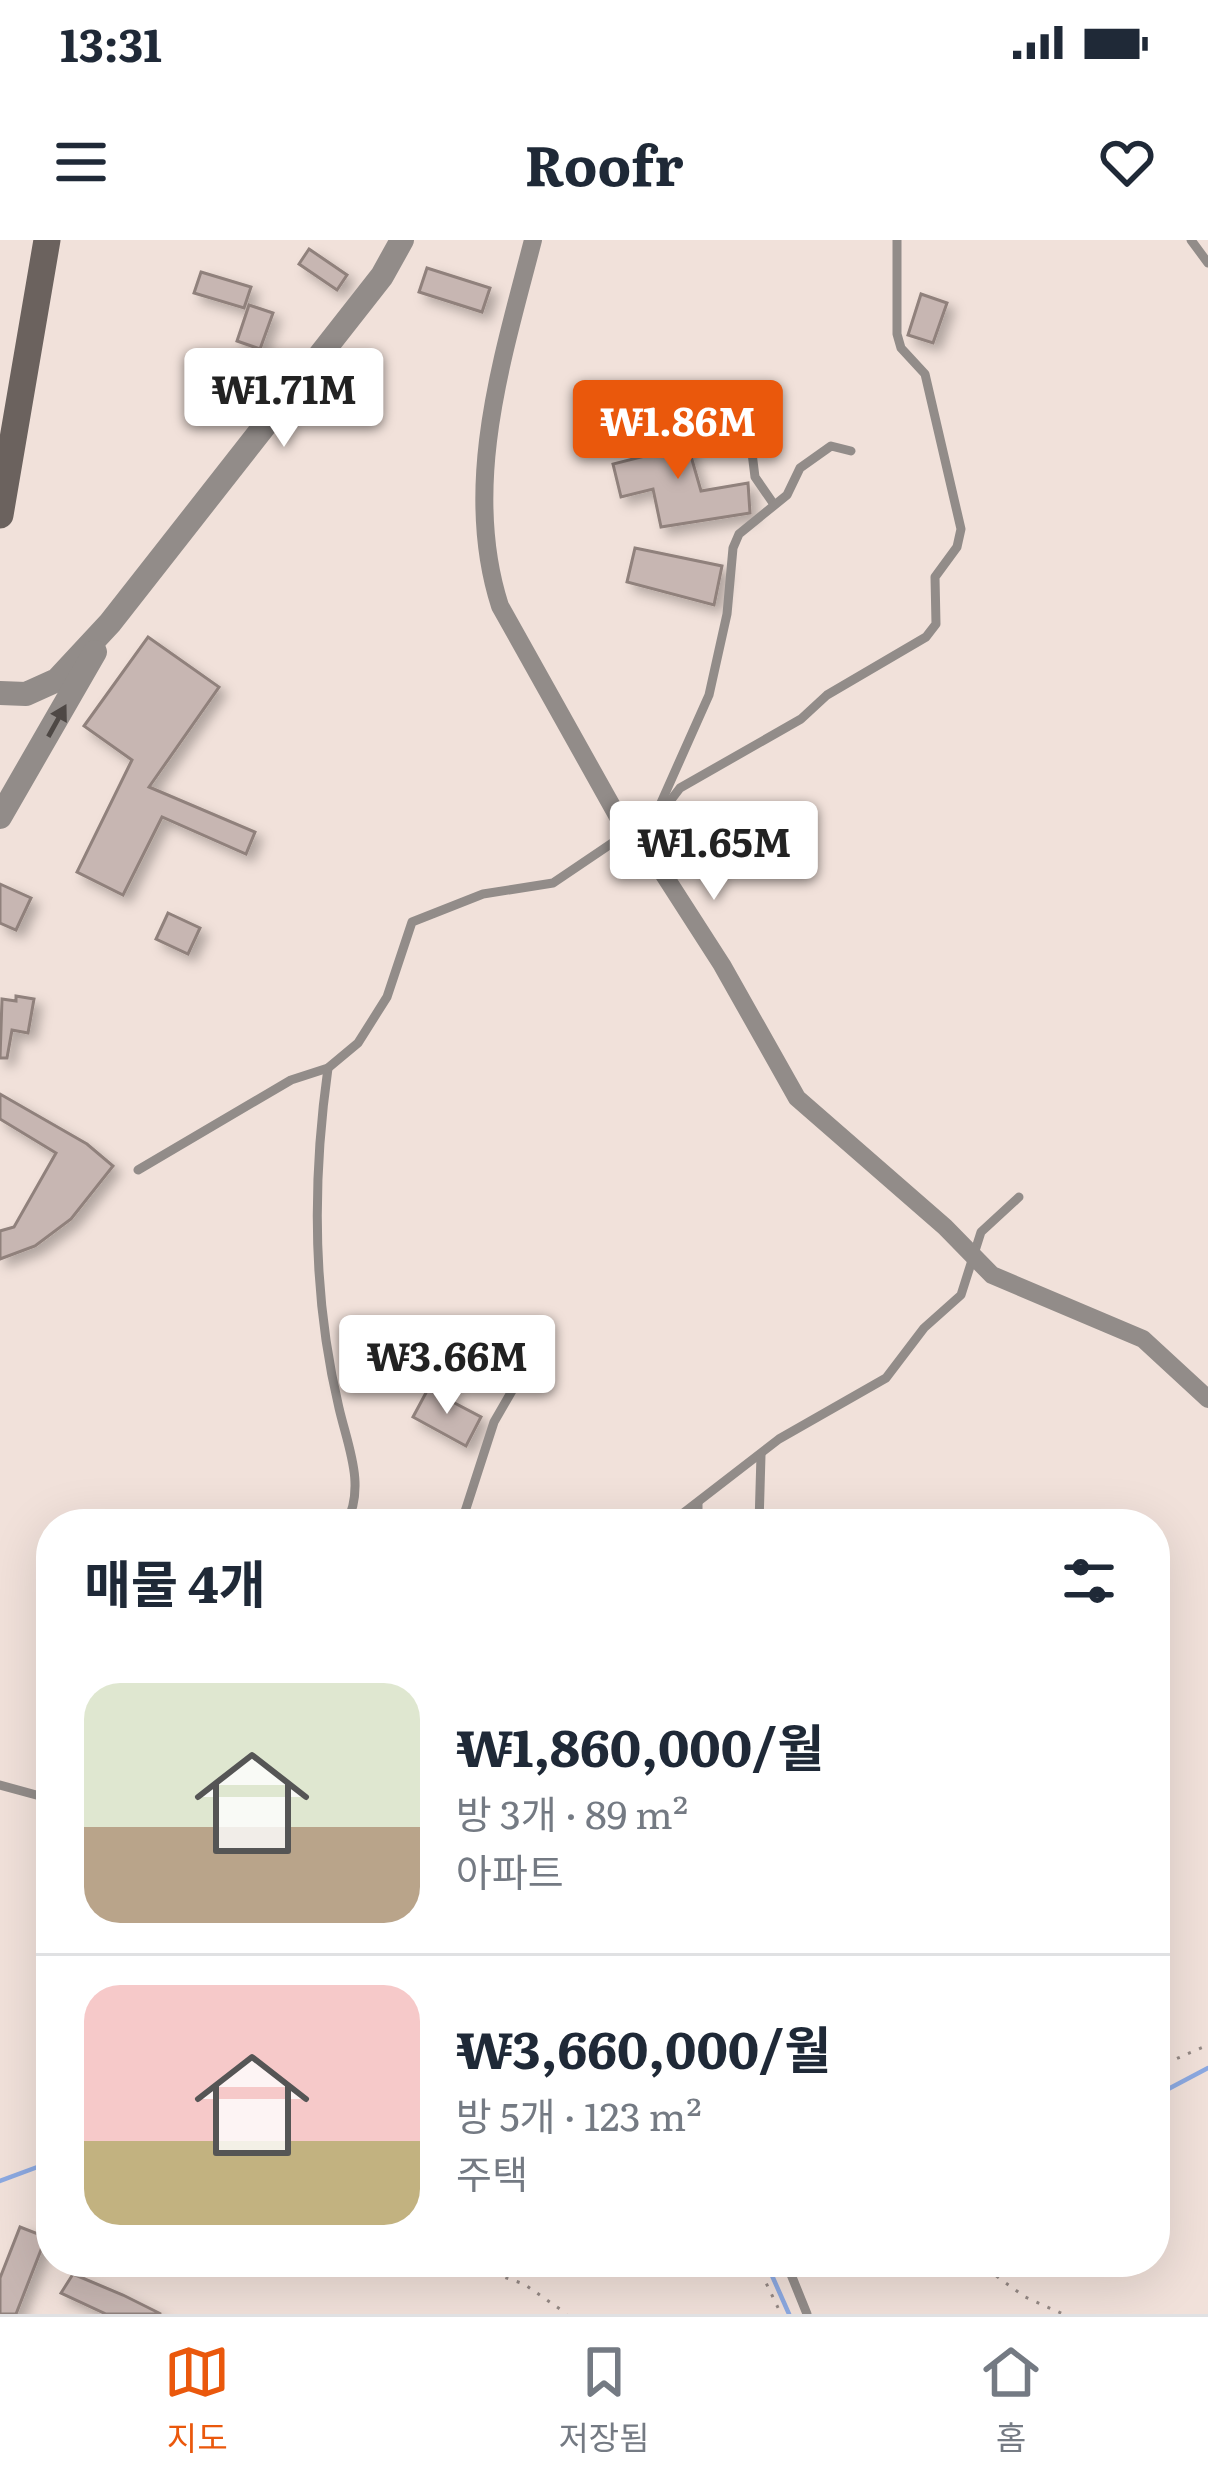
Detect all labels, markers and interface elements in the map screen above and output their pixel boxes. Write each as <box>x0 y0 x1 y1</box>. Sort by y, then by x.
text: 13:31 <box>60 9 162 76</box>
text: Roofr <box>525 122 683 203</box>
icon: menu <box>48 129 114 195</box>
icon: heart <box>1094 129 1160 195</box>
pin: ₩1.71M <box>186 348 382 450</box>
text: ₩1.71M <box>211 358 357 416</box>
pin: ₩1.86M <box>580 380 776 482</box>
text: ₩1.86M <box>600 390 756 448</box>
one-way arrow <box>46 705 67 738</box>
pin: ₩1.65M <box>616 801 812 903</box>
text: ₩1.65M <box>637 811 791 869</box>
pin: ₩3.66M <box>349 1315 545 1417</box>
text: ₩3.66M <box>366 1325 528 1383</box>
text: 매물 4개 <box>84 1543 266 1619</box>
icon: filters <box>1056 1548 1122 1614</box>
text: ₩1,860,000/월 <box>456 1707 824 1783</box>
icon: home <box>180 1731 324 1875</box>
text: 방 3개 · 89 m² <box>456 1783 688 1841</box>
text: 아파트 <box>456 1841 564 1899</box>
text: ₩3,660,000/월 <box>456 2009 831 2085</box>
icon: home <box>180 2033 324 2177</box>
text: 방 5개 · 123 m² <box>456 2085 702 2143</box>
text: 주택 <box>456 2143 528 2201</box>
tab: 지도 <box>164 2339 230 2460</box>
tab: 저장됨 <box>558 2339 650 2460</box>
tab: 홈 <box>978 2339 1044 2460</box>

